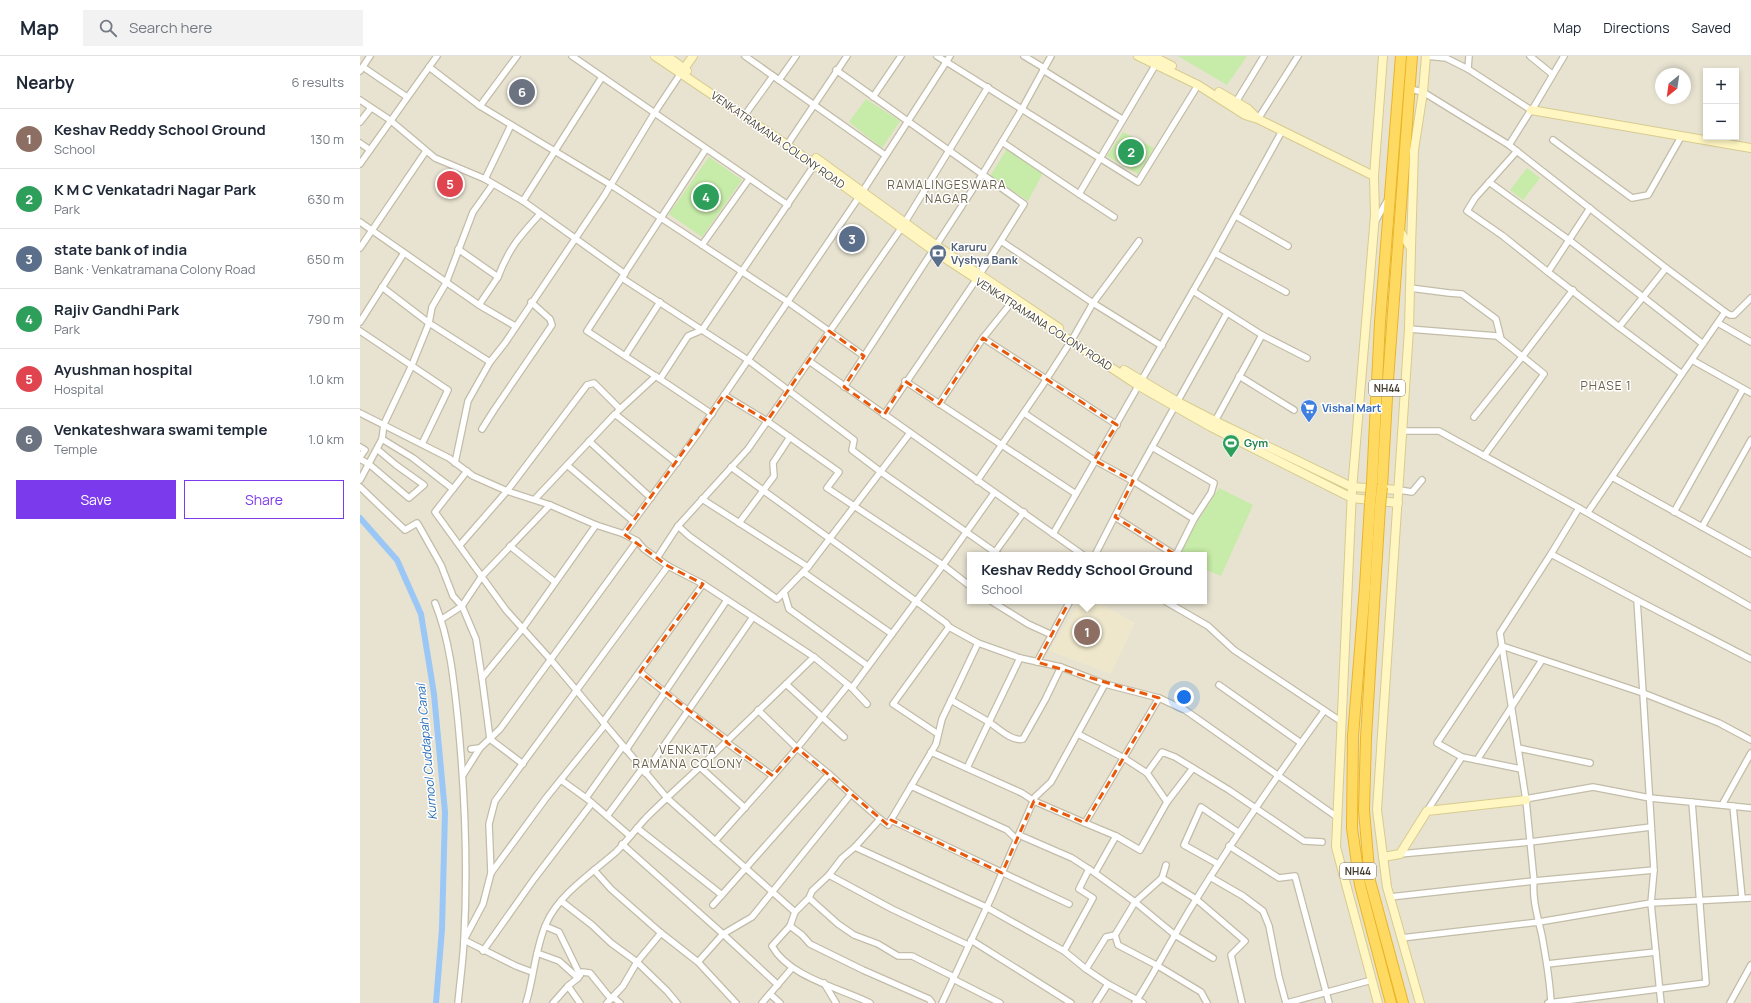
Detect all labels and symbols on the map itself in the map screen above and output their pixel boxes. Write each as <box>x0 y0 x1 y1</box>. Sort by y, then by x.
north arrow <box>1655 68 1691 104</box>
pin: 6 <box>509 77 535 107</box>
street label: VENKATRAMANA COLONY ROAD <box>708 87 848 192</box>
pin: 2 <box>1118 137 1144 167</box>
pin: 5 <box>437 169 463 199</box>
district label: RAMALINGESWARA NAGAR <box>887 176 1007 207</box>
pin: 4 <box>693 182 719 212</box>
pin: 3 <box>839 224 865 254</box>
place label: Karuru Vyshya Bank <box>951 239 1019 267</box>
bank icon: Karuru Vyshya Bank <box>928 243 948 268</box>
street label: VENKATRAMANA COLONY ROAD <box>973 274 1116 374</box>
district label: PHASE 1 <box>1580 377 1632 394</box>
road number: NH44 <box>1369 380 1405 396</box>
supermarket icon: Vishal Mart <box>1299 398 1319 423</box>
place label: Vishal Mart <box>1322 400 1382 415</box>
sports icon: Gym <box>1221 433 1241 458</box>
place label: Gym <box>1244 435 1268 450</box>
pin: 1 <box>1074 617 1100 647</box>
water label: Kurnool Cuddapah Canal <box>412 681 441 821</box>
your location <box>1174 687 1194 707</box>
district label: VENKATA RAMANA COLONY <box>633 741 743 772</box>
road number: NH44 <box>1340 863 1376 879</box>

